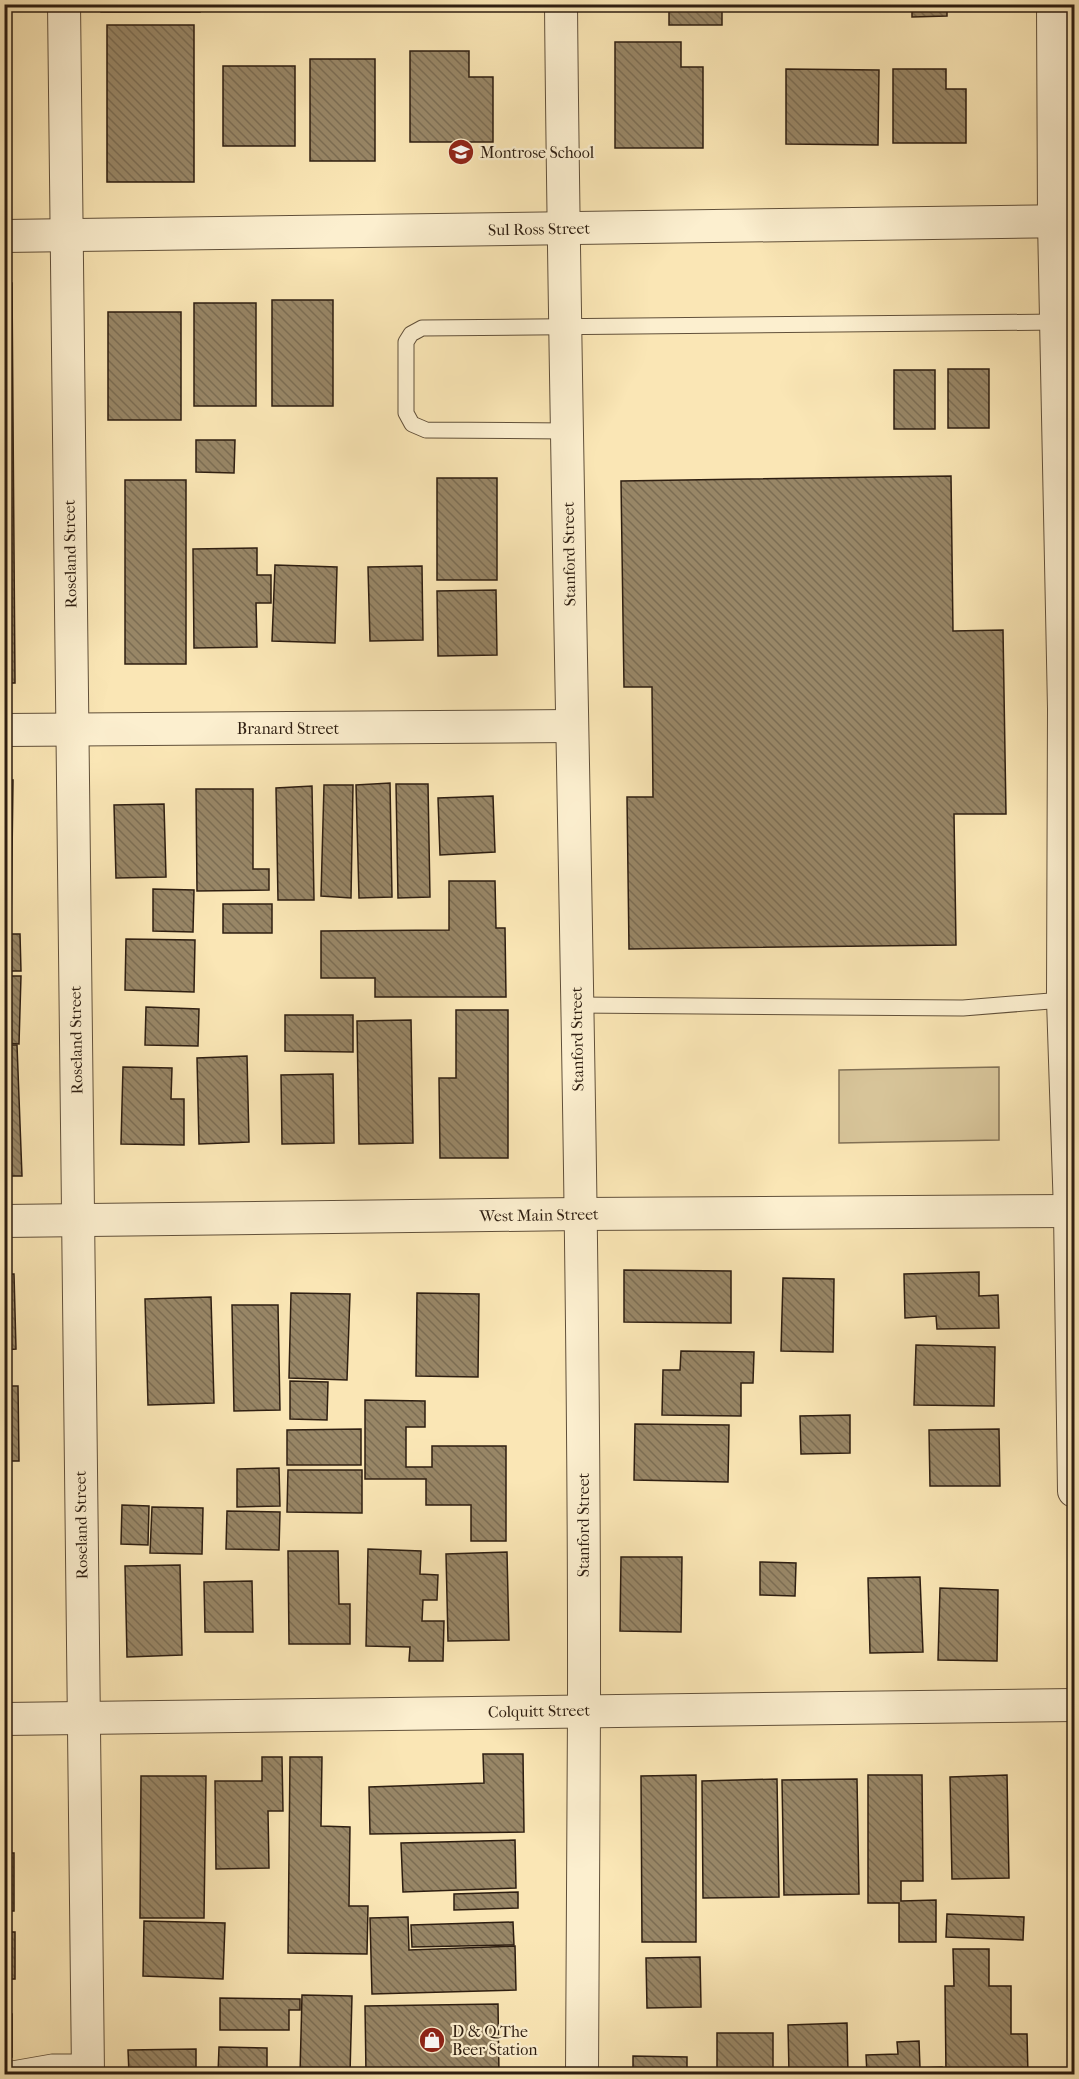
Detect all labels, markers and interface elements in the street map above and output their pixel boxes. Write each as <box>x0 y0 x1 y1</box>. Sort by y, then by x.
school or university icon: Montrose School <box>446 137 476 167</box>
place label: Montrose School <box>480 143 595 162</box>
street label: Sul Ross Street <box>488 219 590 239</box>
street label: Roseland Street <box>60 499 80 608</box>
street label: Stanford Street <box>559 501 579 606</box>
street label: Branard Street <box>237 719 339 738</box>
street label: Roseland Street <box>66 985 86 1094</box>
street label: Stanford Street <box>567 986 587 1091</box>
street label: West Main Street <box>478 1204 599 1226</box>
street label: Roseland Street <box>71 1470 91 1579</box>
street label: Stanford Street <box>574 1472 593 1577</box>
street label: Colquitt Street <box>488 1701 591 1721</box>
place label: D & Q The Beer Station <box>452 2022 538 2059</box>
shop icon: D & Q The Beer Station <box>417 2025 447 2055</box>

